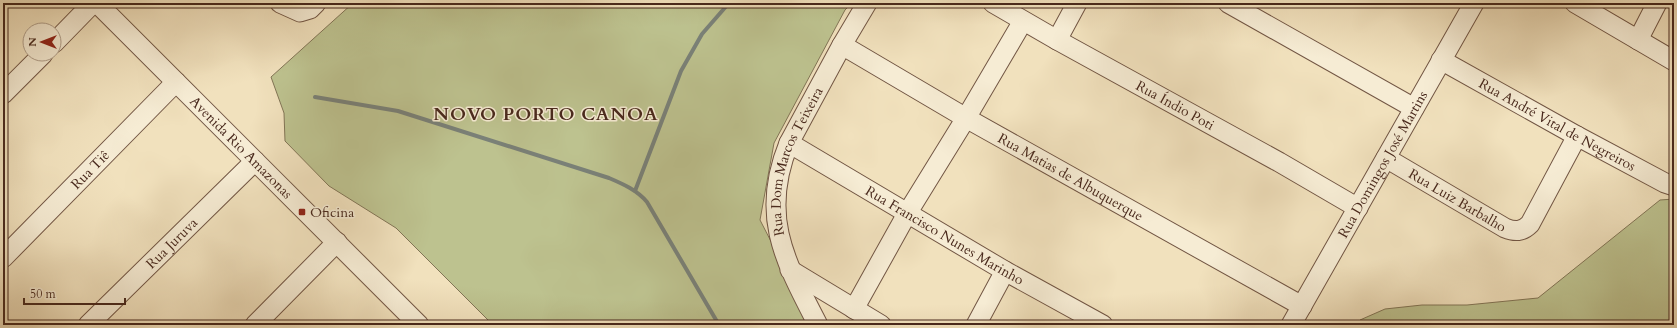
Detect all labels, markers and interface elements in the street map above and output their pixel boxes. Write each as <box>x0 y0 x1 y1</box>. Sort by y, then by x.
north arrow <box>22 22 62 62</box>
text: N <box>25 37 40 47</box>
street label: Rua André Vital de Negreiros <box>1475 74 1639 176</box>
street label: Rua Índio Poti <box>1132 76 1218 135</box>
street label: Rua Dom Marcos Teixeira <box>767 84 828 238</box>
street label: Rua Domingos José Martins <box>1333 87 1432 241</box>
street label: Avenida Rio Amazonas <box>185 92 297 203</box>
district label: NOVO PORTO CANOA <box>433 102 659 127</box>
street label: Rua Matias de Albuquerque <box>994 129 1147 225</box>
street label: Rua Tiê <box>67 146 114 194</box>
street label: Rua Luiz Barbalho <box>1405 164 1510 237</box>
street label: Rua Francisco Nunes Marinho <box>862 181 1028 290</box>
place label: Oficina <box>310 203 354 222</box>
marker: Oficina <box>297 207 307 217</box>
street label: Rua Juruva <box>142 214 202 273</box>
scale bar <box>24 280 125 306</box>
text: 50 m <box>30 286 57 302</box>

